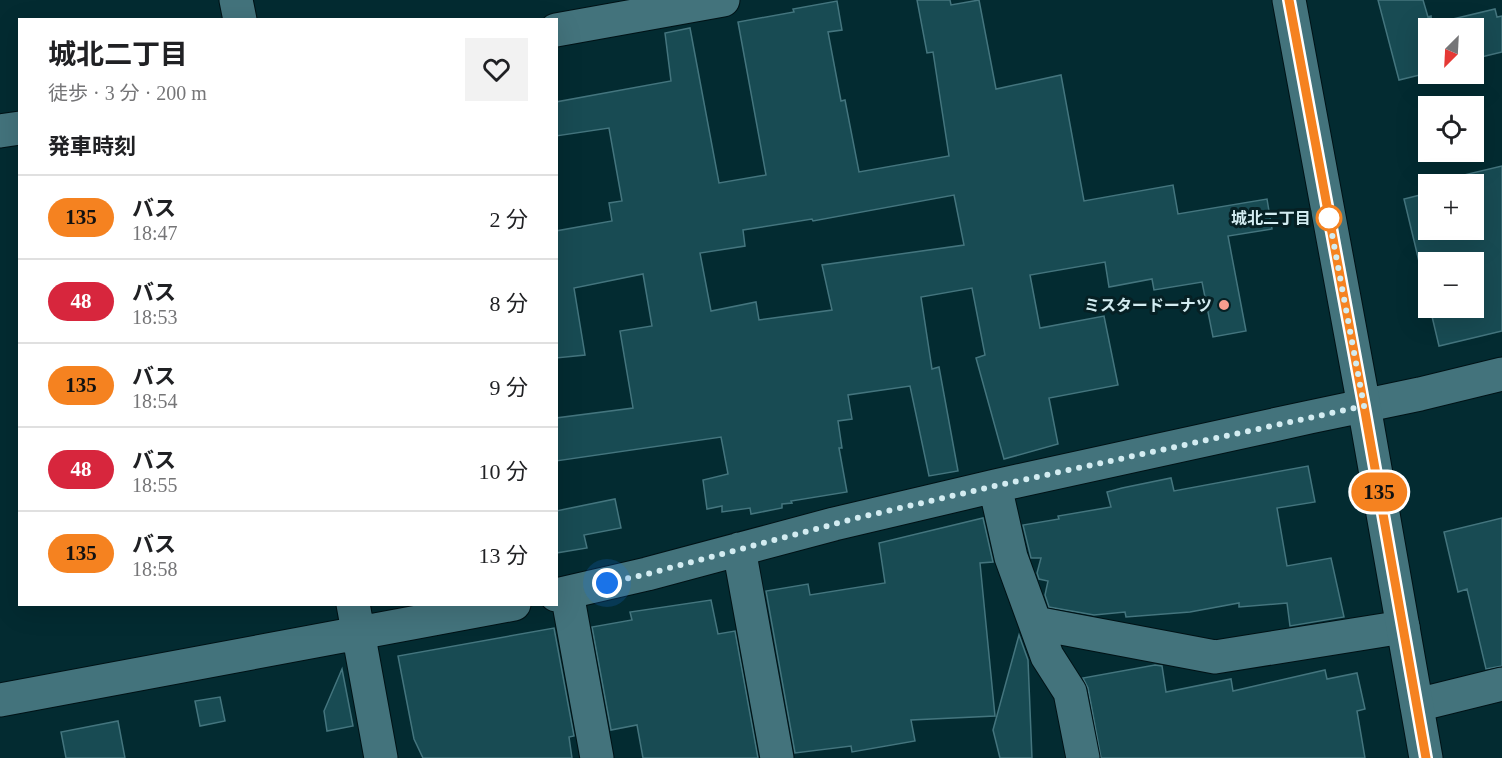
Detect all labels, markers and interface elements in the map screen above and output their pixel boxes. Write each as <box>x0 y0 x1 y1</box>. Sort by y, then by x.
north arrow <box>1418 18 1484 84</box>
map controls <box>1418 18 1484 318</box>
button: heart <box>465 38 528 101</box>
text: 城北二丁目 <box>48 39 188 70</box>
text: 徒歩 · 3 分 · 200 m <box>48 82 207 104</box>
button: locate <box>1418 96 1484 162</box>
text: 発車時刻 <box>48 134 136 159</box>
button: + <box>1418 174 1484 240</box>
text: バス <box>132 196 176 221</box>
text: 135 <box>65 205 97 229</box>
marker: 城北二丁目 <box>1316 205 1342 231</box>
text: 2 分 <box>489 207 528 232</box>
place label: 城北二丁目 <box>1231 209 1311 227</box>
text: 18:47 <box>132 222 178 244</box>
button: − <box>1418 252 1484 318</box>
text: バス <box>132 280 176 305</box>
text: 48 <box>71 289 92 313</box>
text: 8 分 <box>489 291 528 316</box>
place label: ミスタードーナツ <box>1084 297 1212 314</box>
marker: ミスタードーナツ <box>1217 298 1231 312</box>
text: 18:53 <box>132 306 178 328</box>
text: バス <box>132 364 176 389</box>
text: 135 <box>65 373 97 397</box>
text: 9 分 <box>489 375 528 400</box>
text: 18:54 <box>132 390 178 412</box>
text: バス <box>132 448 176 473</box>
text: 48 <box>71 457 92 481</box>
text: 10 分 <box>478 459 528 484</box>
line badge: 135 <box>1344 472 1414 512</box>
text: 18:55 <box>132 474 178 496</box>
text: 135 <box>1363 480 1395 504</box>
text: バス <box>132 532 176 557</box>
text: 135 <box>65 541 97 565</box>
text: 13 分 <box>478 543 528 568</box>
text: 18:58 <box>132 558 178 580</box>
your location <box>592 568 622 598</box>

